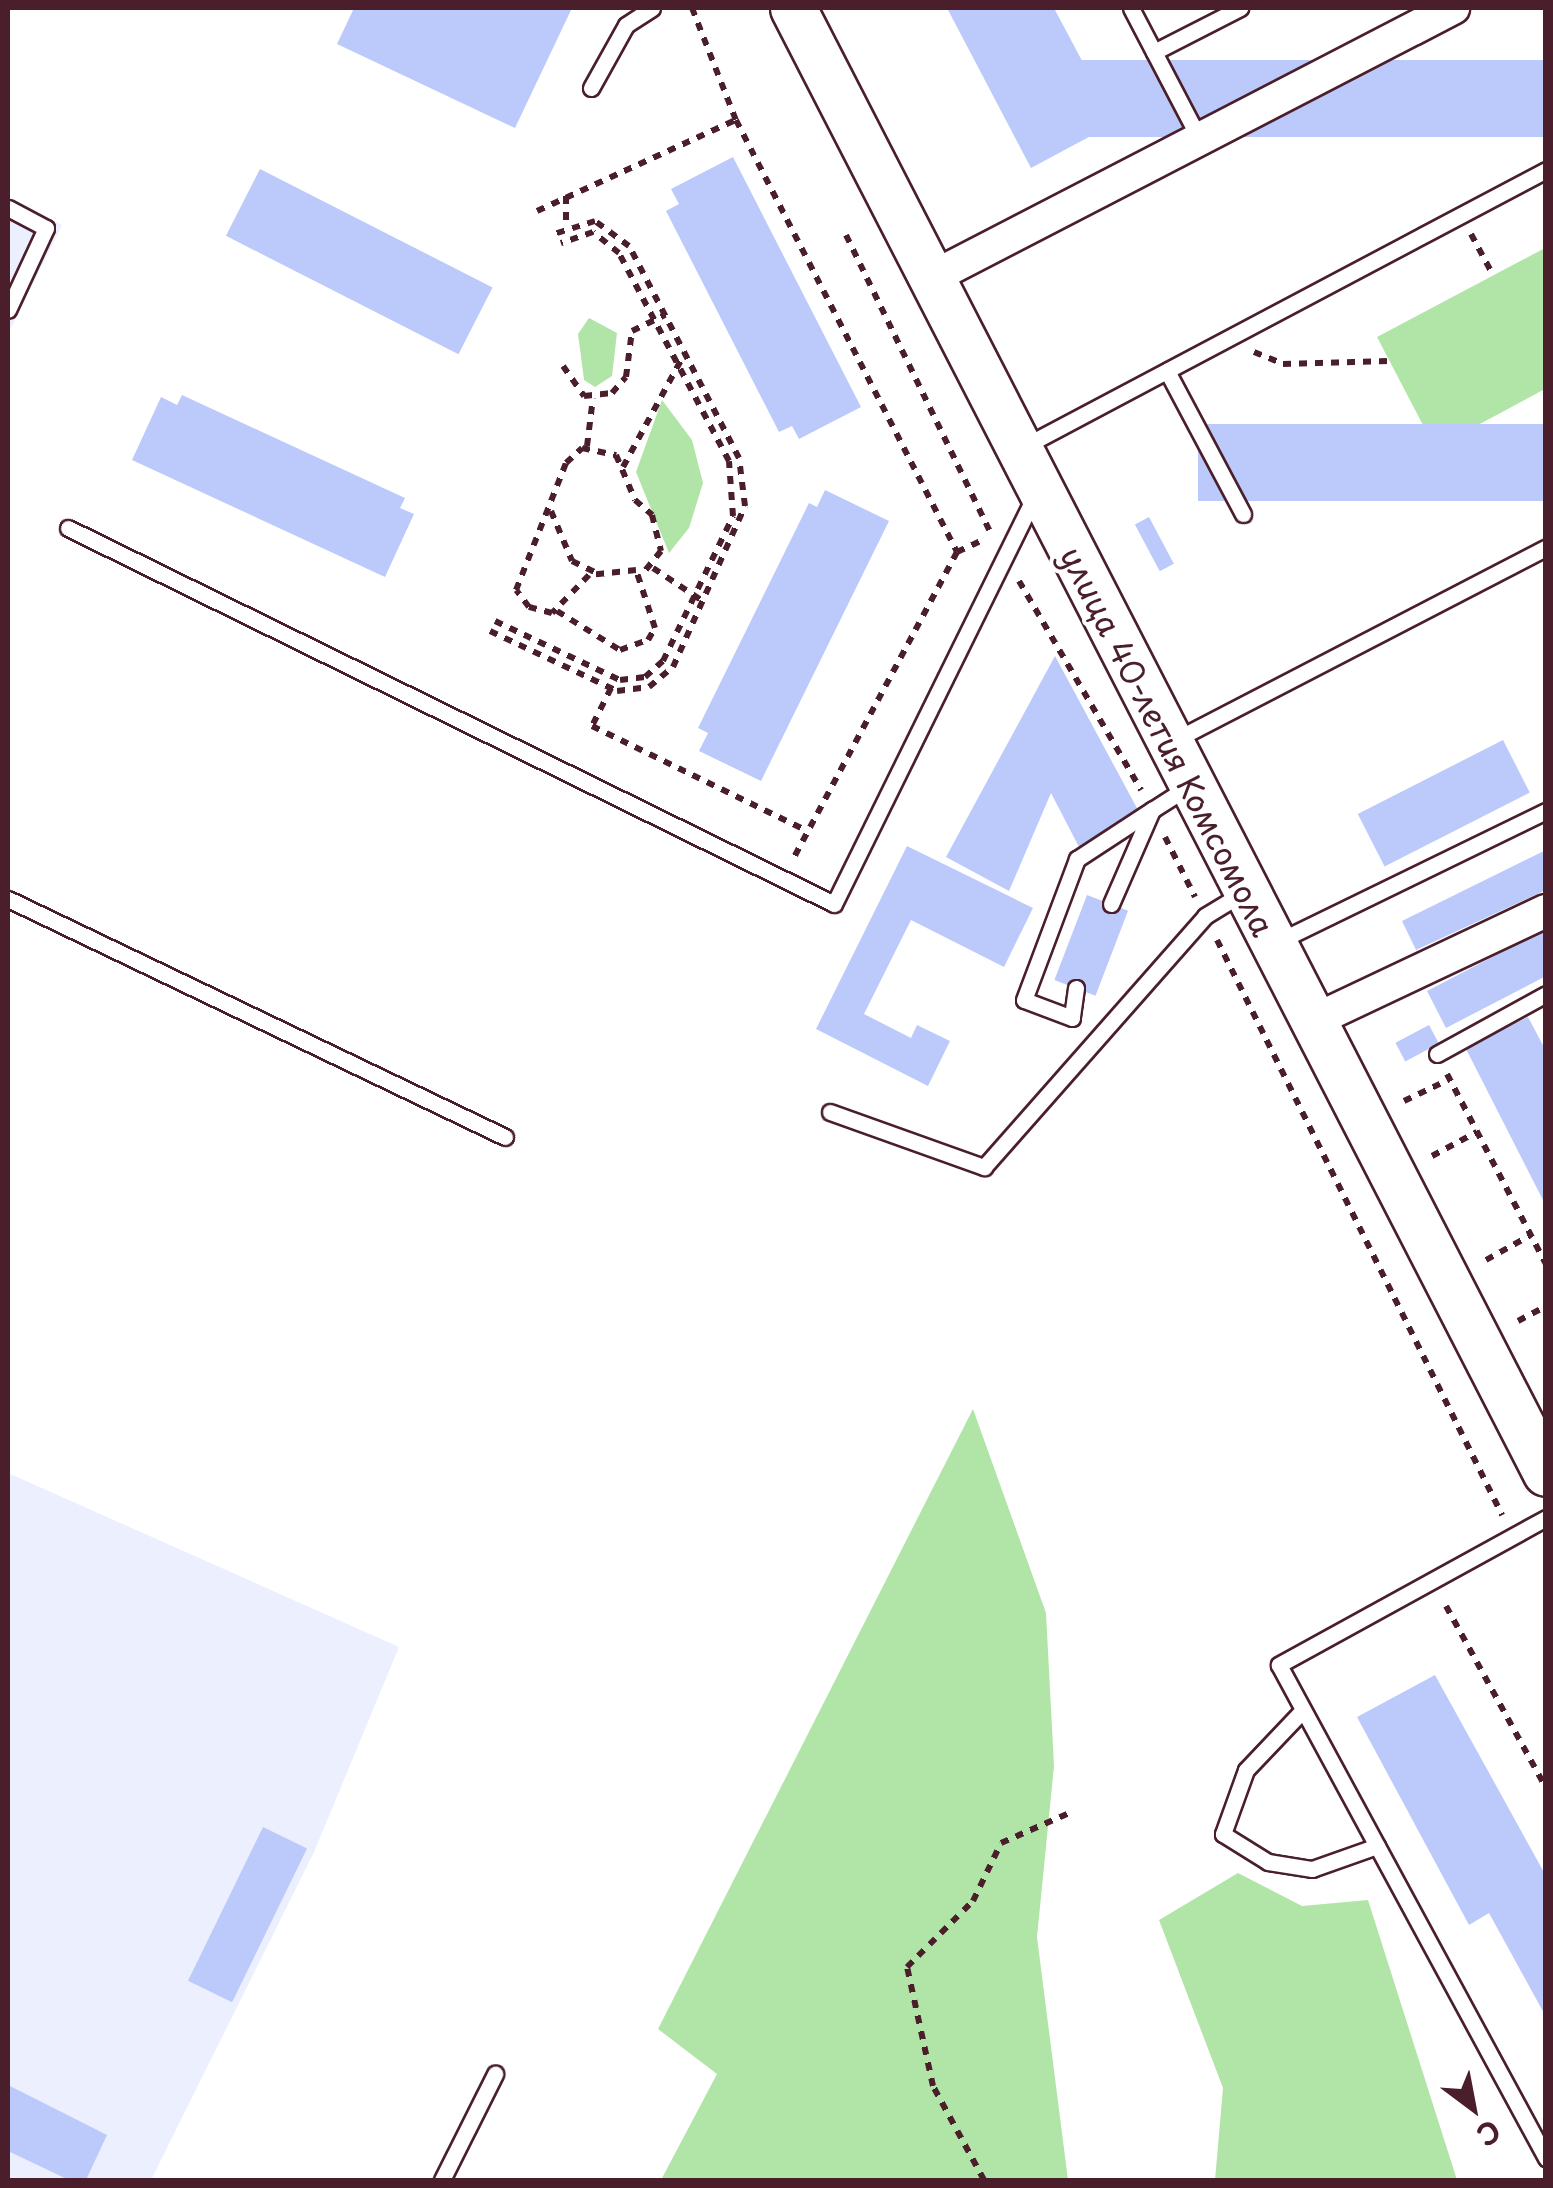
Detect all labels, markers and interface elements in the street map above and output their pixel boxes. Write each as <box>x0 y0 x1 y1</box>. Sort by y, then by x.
street label: улица 40-летия Комсомола <box>1053 539 1283 943</box>
north arrow <box>1423 2058 1523 2158</box>
text: С <box>1469 2110 1509 2158</box>

